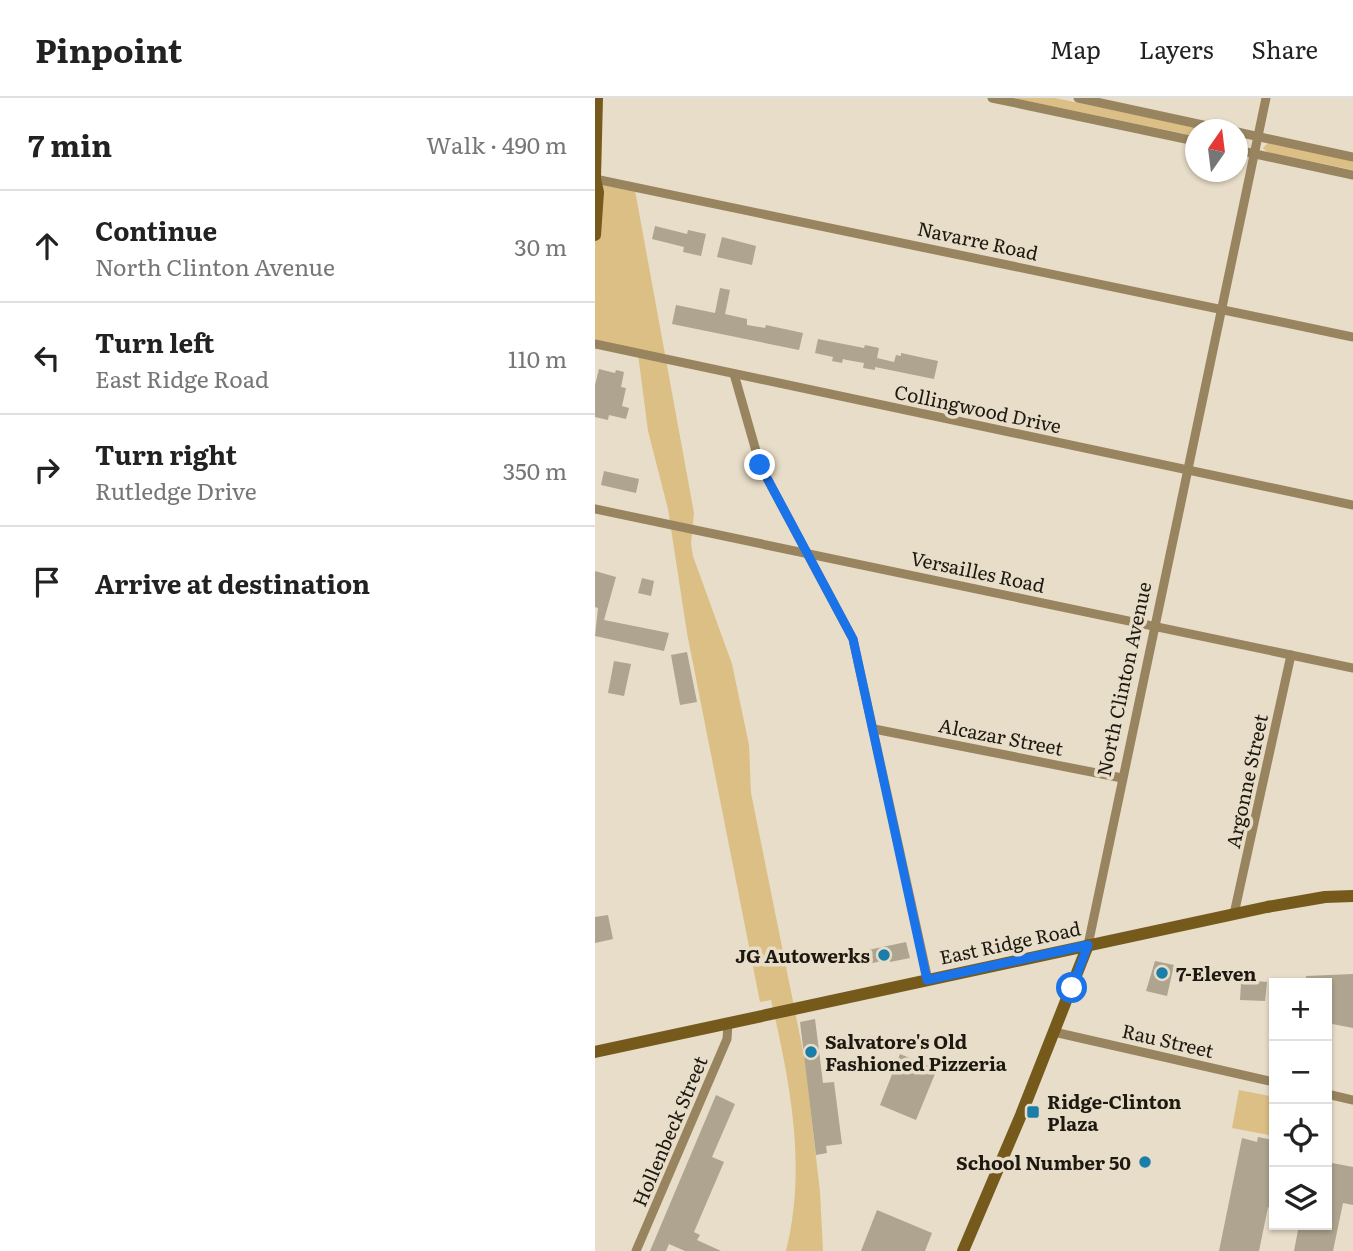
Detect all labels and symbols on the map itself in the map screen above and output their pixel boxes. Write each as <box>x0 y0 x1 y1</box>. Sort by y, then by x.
north arrow <box>1185 119 1248 182</box>
street label: Navarre Road <box>915 214 1041 267</box>
street label: Collingwood Drive <box>892 377 1064 439</box>
route end <box>744 449 775 480</box>
street label: Versailles Road <box>908 543 1048 599</box>
street label: North Clinton Avenue <box>1089 579 1157 779</box>
street label: Alcazar Street <box>936 710 1066 762</box>
street label: Argonne Street <box>1218 711 1274 851</box>
street label: East Ridge Road <box>937 913 1084 971</box>
place label: JG Autowerks <box>735 941 870 969</box>
marker: JG Autowerks <box>876 947 892 963</box>
place label: 7-Eleven <box>1176 959 1257 987</box>
marker: 7-Eleven <box>1154 965 1170 981</box>
route start <box>1056 972 1087 1003</box>
street label: Rau Street <box>1119 1016 1217 1064</box>
place label: Salvatore's Old Fashioned Pizzeria <box>825 1027 1007 1077</box>
marker: Salvatore's Old Fashioned Pizzeria <box>803 1044 819 1060</box>
street label: Hollenbeck Street <box>625 1051 714 1211</box>
place label: Ridge-Clinton Plaza <box>1047 1087 1182 1137</box>
marker: Ridge-Clinton Plaza <box>1025 1104 1041 1120</box>
place label: School Number 50 <box>956 1148 1131 1176</box>
marker: School Number 50 <box>1137 1154 1153 1170</box>

